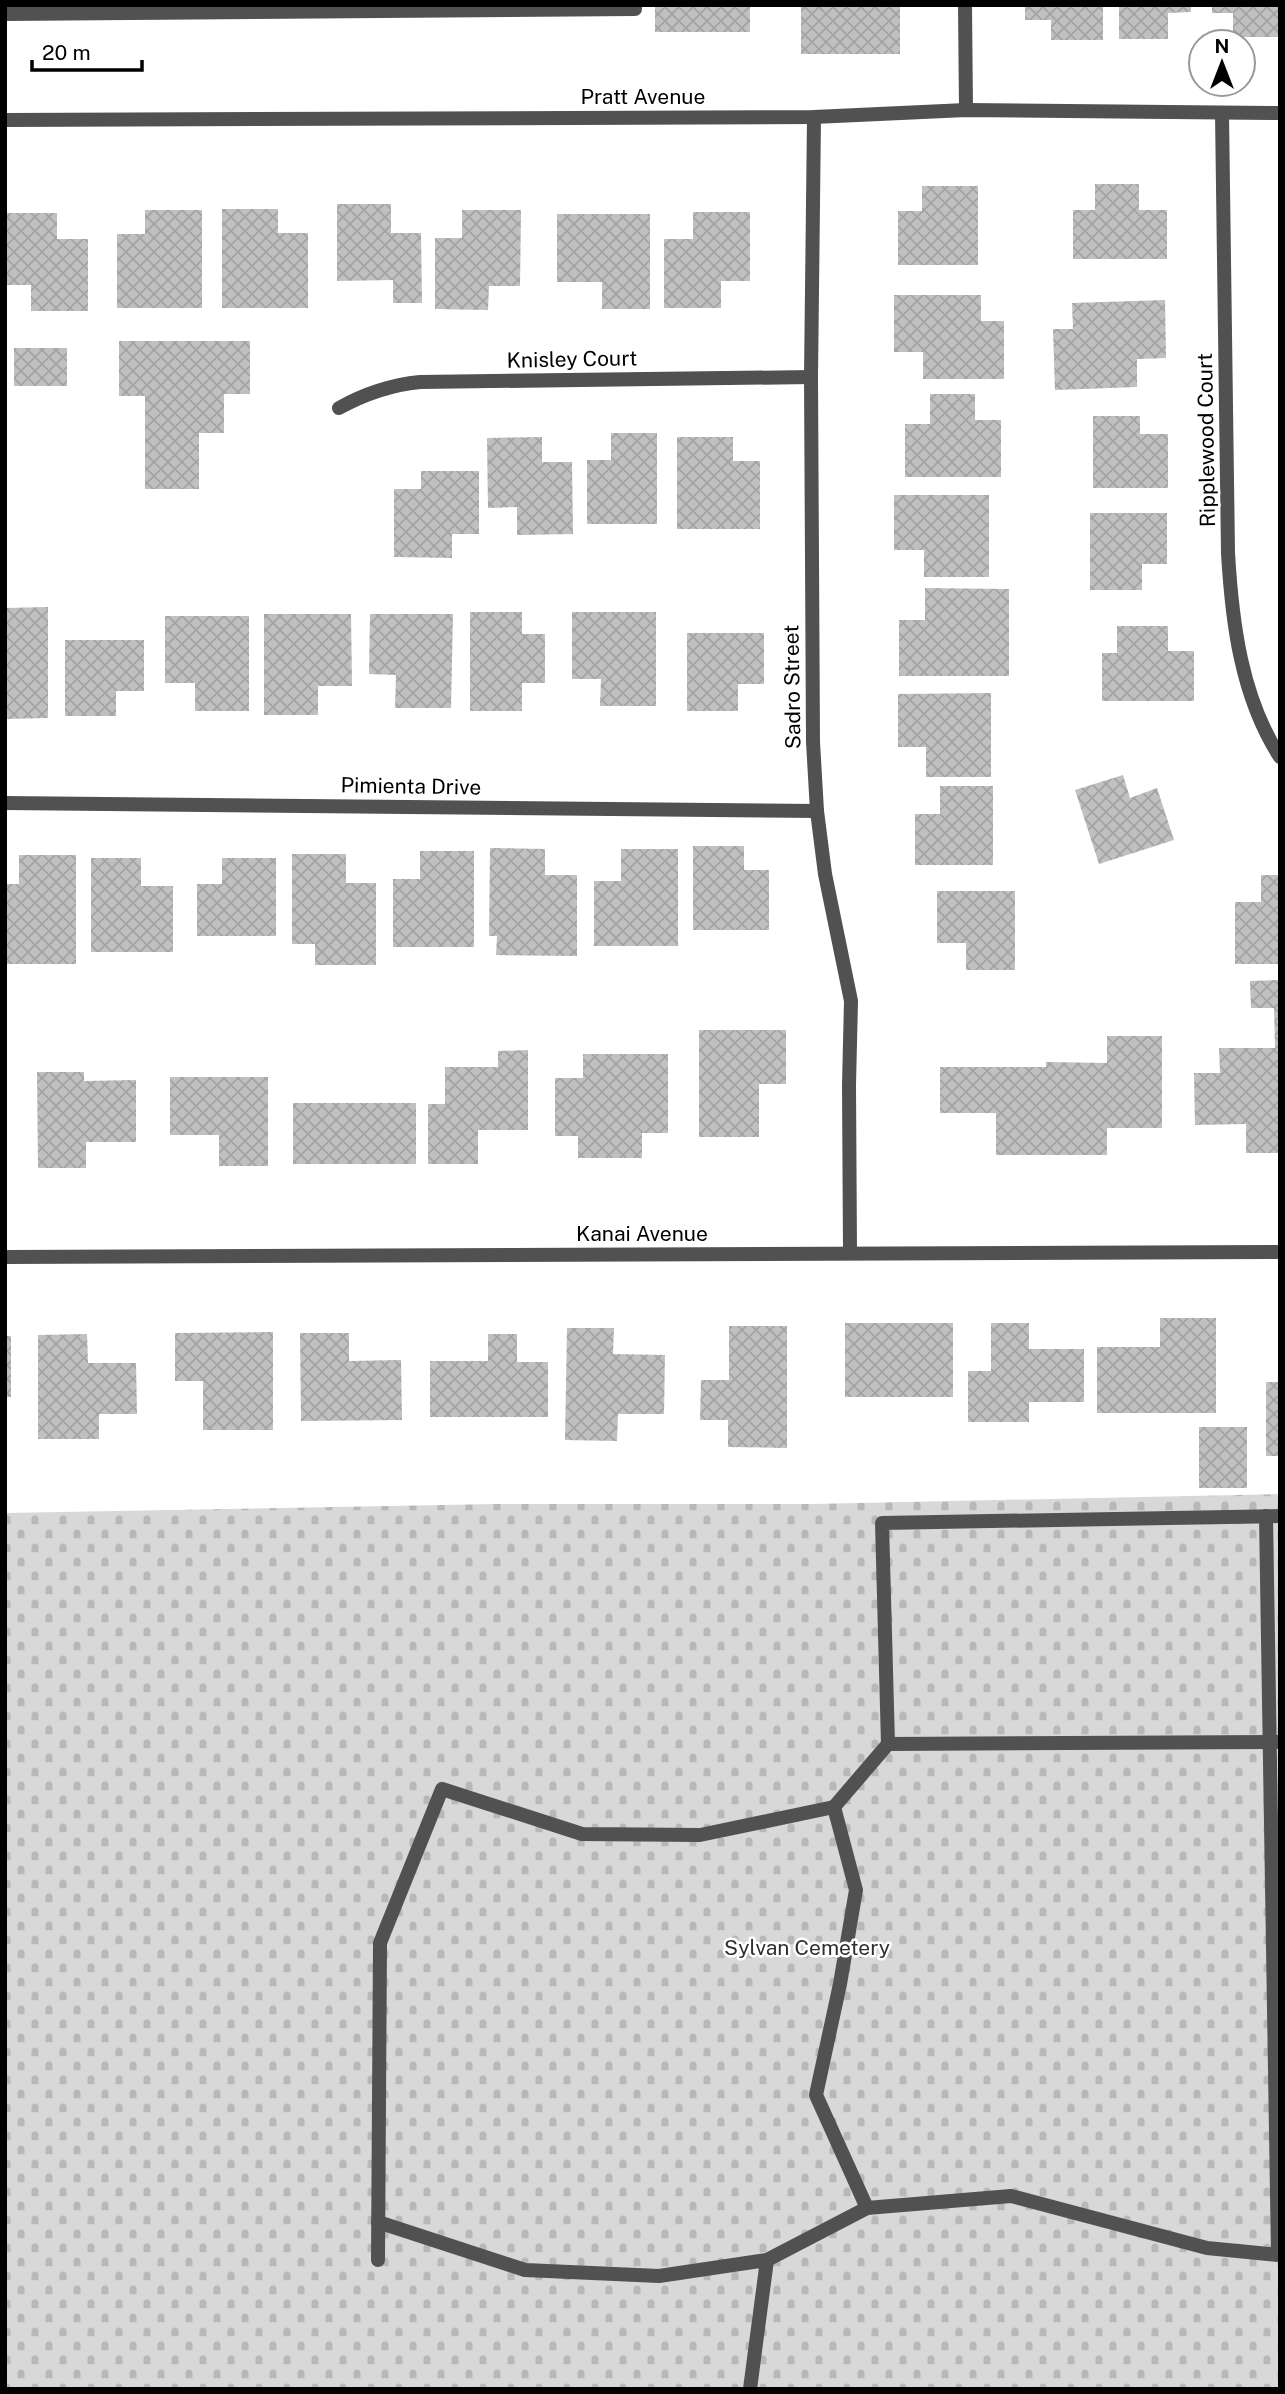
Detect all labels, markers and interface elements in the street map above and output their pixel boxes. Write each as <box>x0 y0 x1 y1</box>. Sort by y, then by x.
scale bar <box>32 28 142 72</box>
north arrow <box>1187 28 1257 98</box>
text: N <box>1215 35 1229 57</box>
text: 20 m <box>42 40 91 65</box>
street label: Pratt Avenue <box>581 84 705 109</box>
street label: Knisley Court <box>506 345 638 373</box>
street label: Ripplewood Court <box>1192 353 1220 527</box>
street label: Sadro Street <box>778 625 806 749</box>
street label: Pimienta Drive <box>340 772 482 800</box>
street label: Kanai Avenue <box>576 1221 708 1246</box>
park label: Sylvan Cemetery <box>724 1935 890 1960</box>

